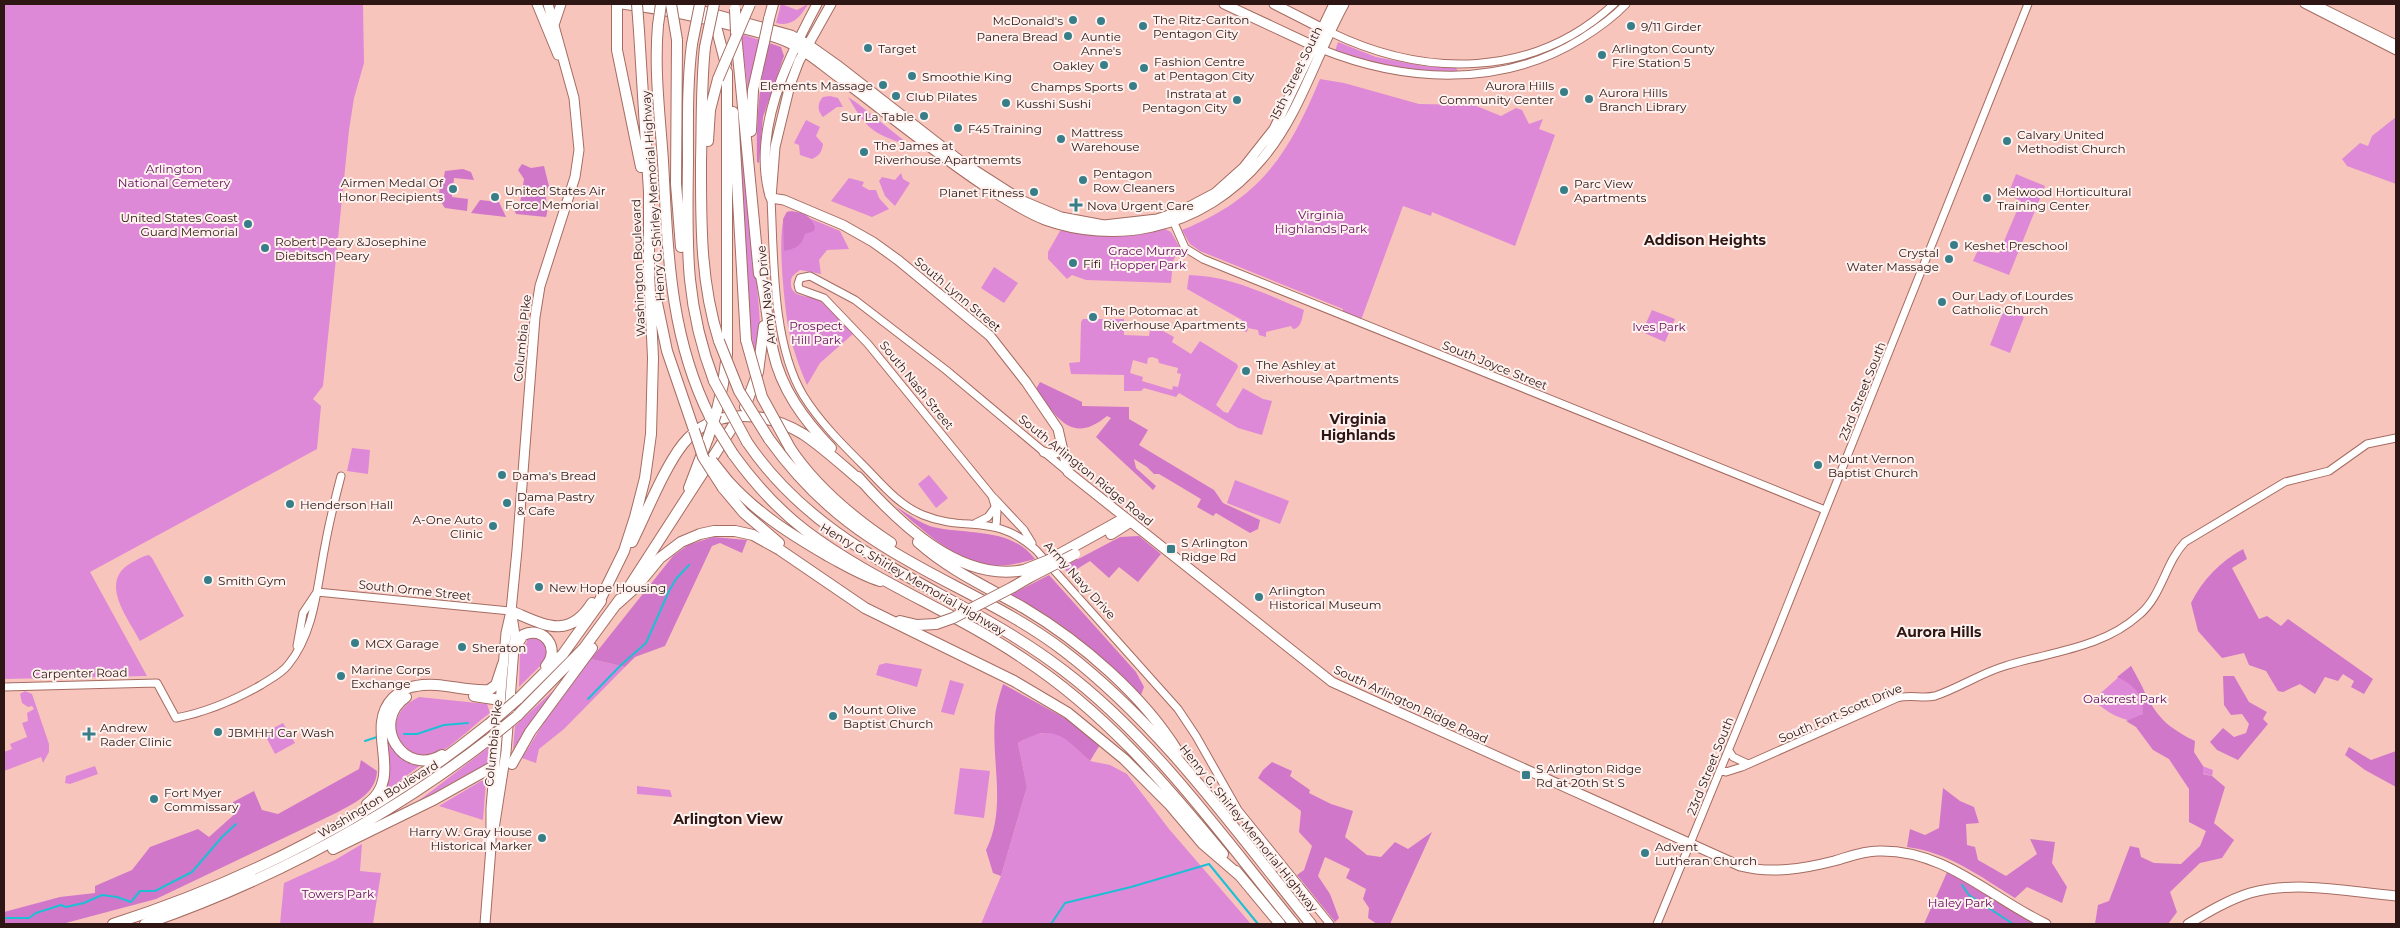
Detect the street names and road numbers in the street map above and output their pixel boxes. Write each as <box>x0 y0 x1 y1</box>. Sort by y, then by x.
street label: 15th Street South <box>1267 24 1325 122</box>
street label: Henry G. Shirley Memorial Highway <box>638 90 668 302</box>
street label: Washington Boulevard <box>628 199 648 337</box>
street label: Army Navy Drive <box>753 245 779 345</box>
street label: South Lynn Street <box>912 253 1004 335</box>
street label: Columbia Pike <box>510 294 534 382</box>
street label: South Joyce Street <box>1440 337 1550 393</box>
street label: South Nash Street <box>877 338 957 432</box>
street label: 23rd Street South <box>1835 340 1889 442</box>
street label: South Arlington Ridge Road <box>1016 411 1156 529</box>
street label: Henry G. Shirley Memorial Highway <box>818 520 1009 639</box>
street label: Army Navy Drive <box>1041 538 1119 622</box>
street label: South Orme Street <box>358 577 472 603</box>
street label: South Arlington Ridge Road <box>1331 662 1491 746</box>
street label: Carpenter Road <box>32 665 128 681</box>
street label: South Fort Scott Drive <box>1776 680 1904 746</box>
street label: Columbia Pike <box>481 699 505 787</box>
street label: 23rd Street South <box>1683 715 1737 817</box>
street label: Henry G. Shirley Memorial Highway <box>1177 741 1322 915</box>
street label: Washington Boulevard <box>315 757 441 841</box>

